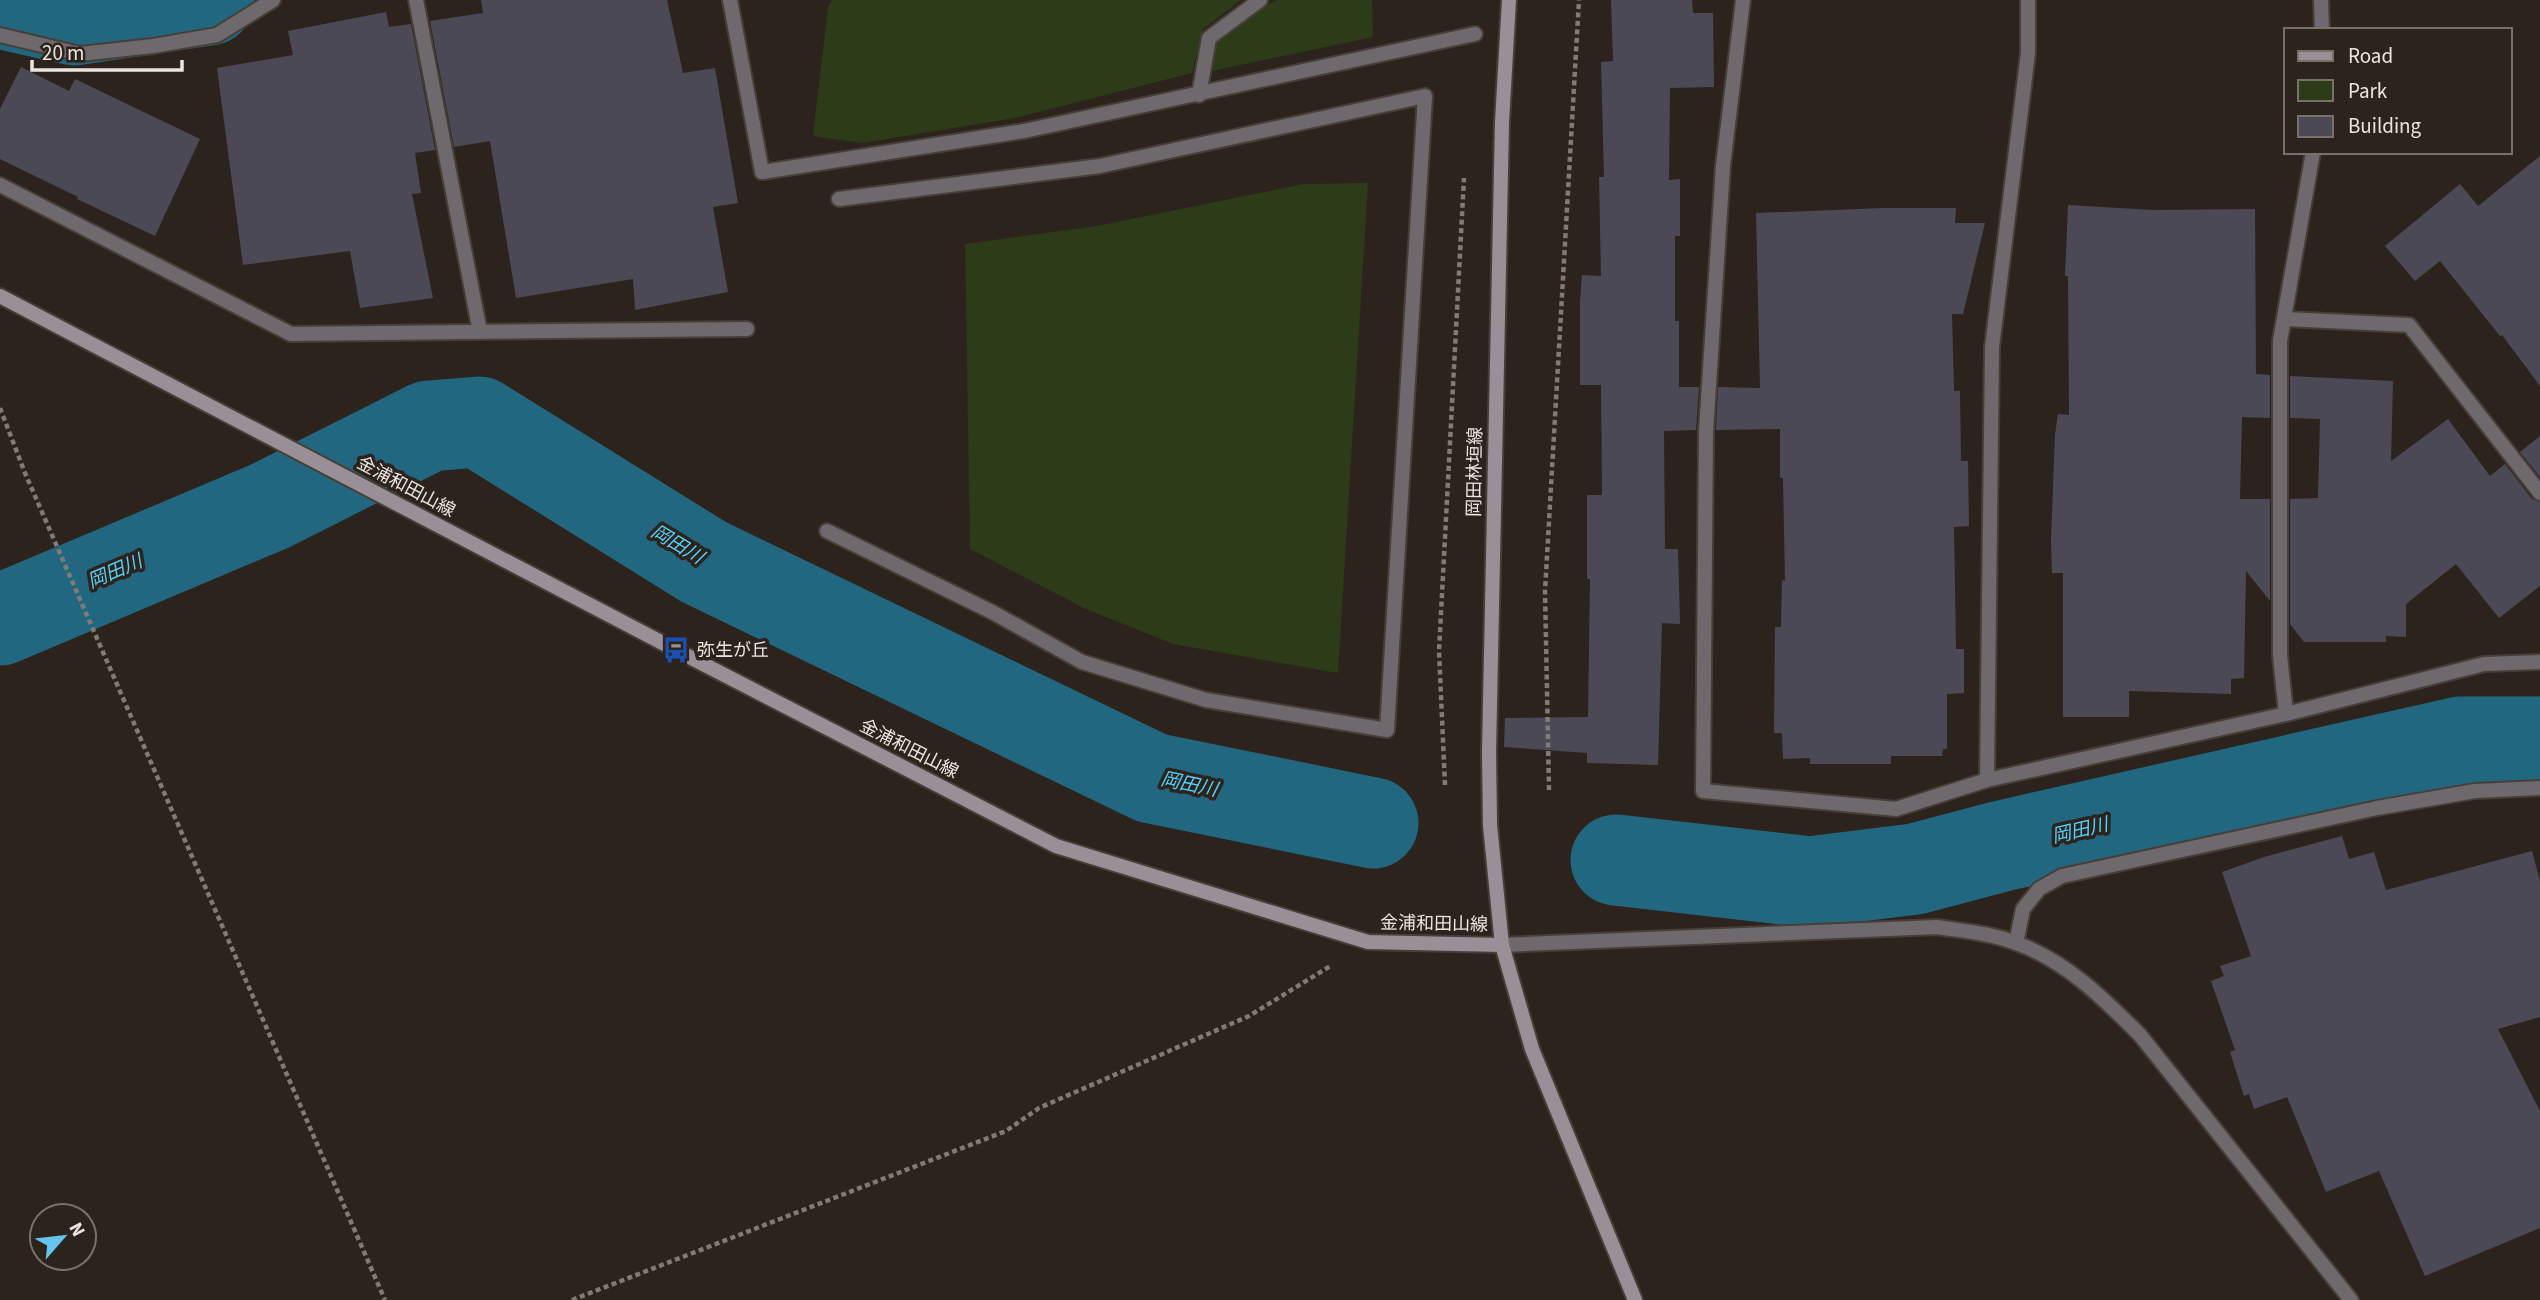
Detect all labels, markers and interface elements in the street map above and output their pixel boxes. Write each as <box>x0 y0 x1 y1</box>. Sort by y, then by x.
scale bar <box>32 28 182 72</box>
legend <box>2284 28 2512 154</box>
text: 20 m <box>42 38 84 68</box>
text: Road <box>2348 41 2393 71</box>
text: Park <box>2348 76 2388 106</box>
text: Building <box>2348 111 2422 141</box>
street label: 岡田林垣線 <box>1462 427 1488 517</box>
street label: 金浦和田山線 <box>352 451 460 523</box>
water label: 岡田川 <box>646 519 710 572</box>
water label: 岡田川 <box>83 548 148 596</box>
bus stop icon: 弥生が丘 <box>661 635 691 665</box>
place label: 弥生が丘 <box>697 638 769 663</box>
street label: 金浦和田山線 <box>855 713 963 785</box>
water label: 岡田川 <box>1158 766 1222 805</box>
water label: 岡田川 <box>2049 811 2113 851</box>
street label: 金浦和田山線 <box>1380 911 1488 937</box>
north arrow <box>28 1202 98 1272</box>
text: N <box>62 1218 92 1242</box>

